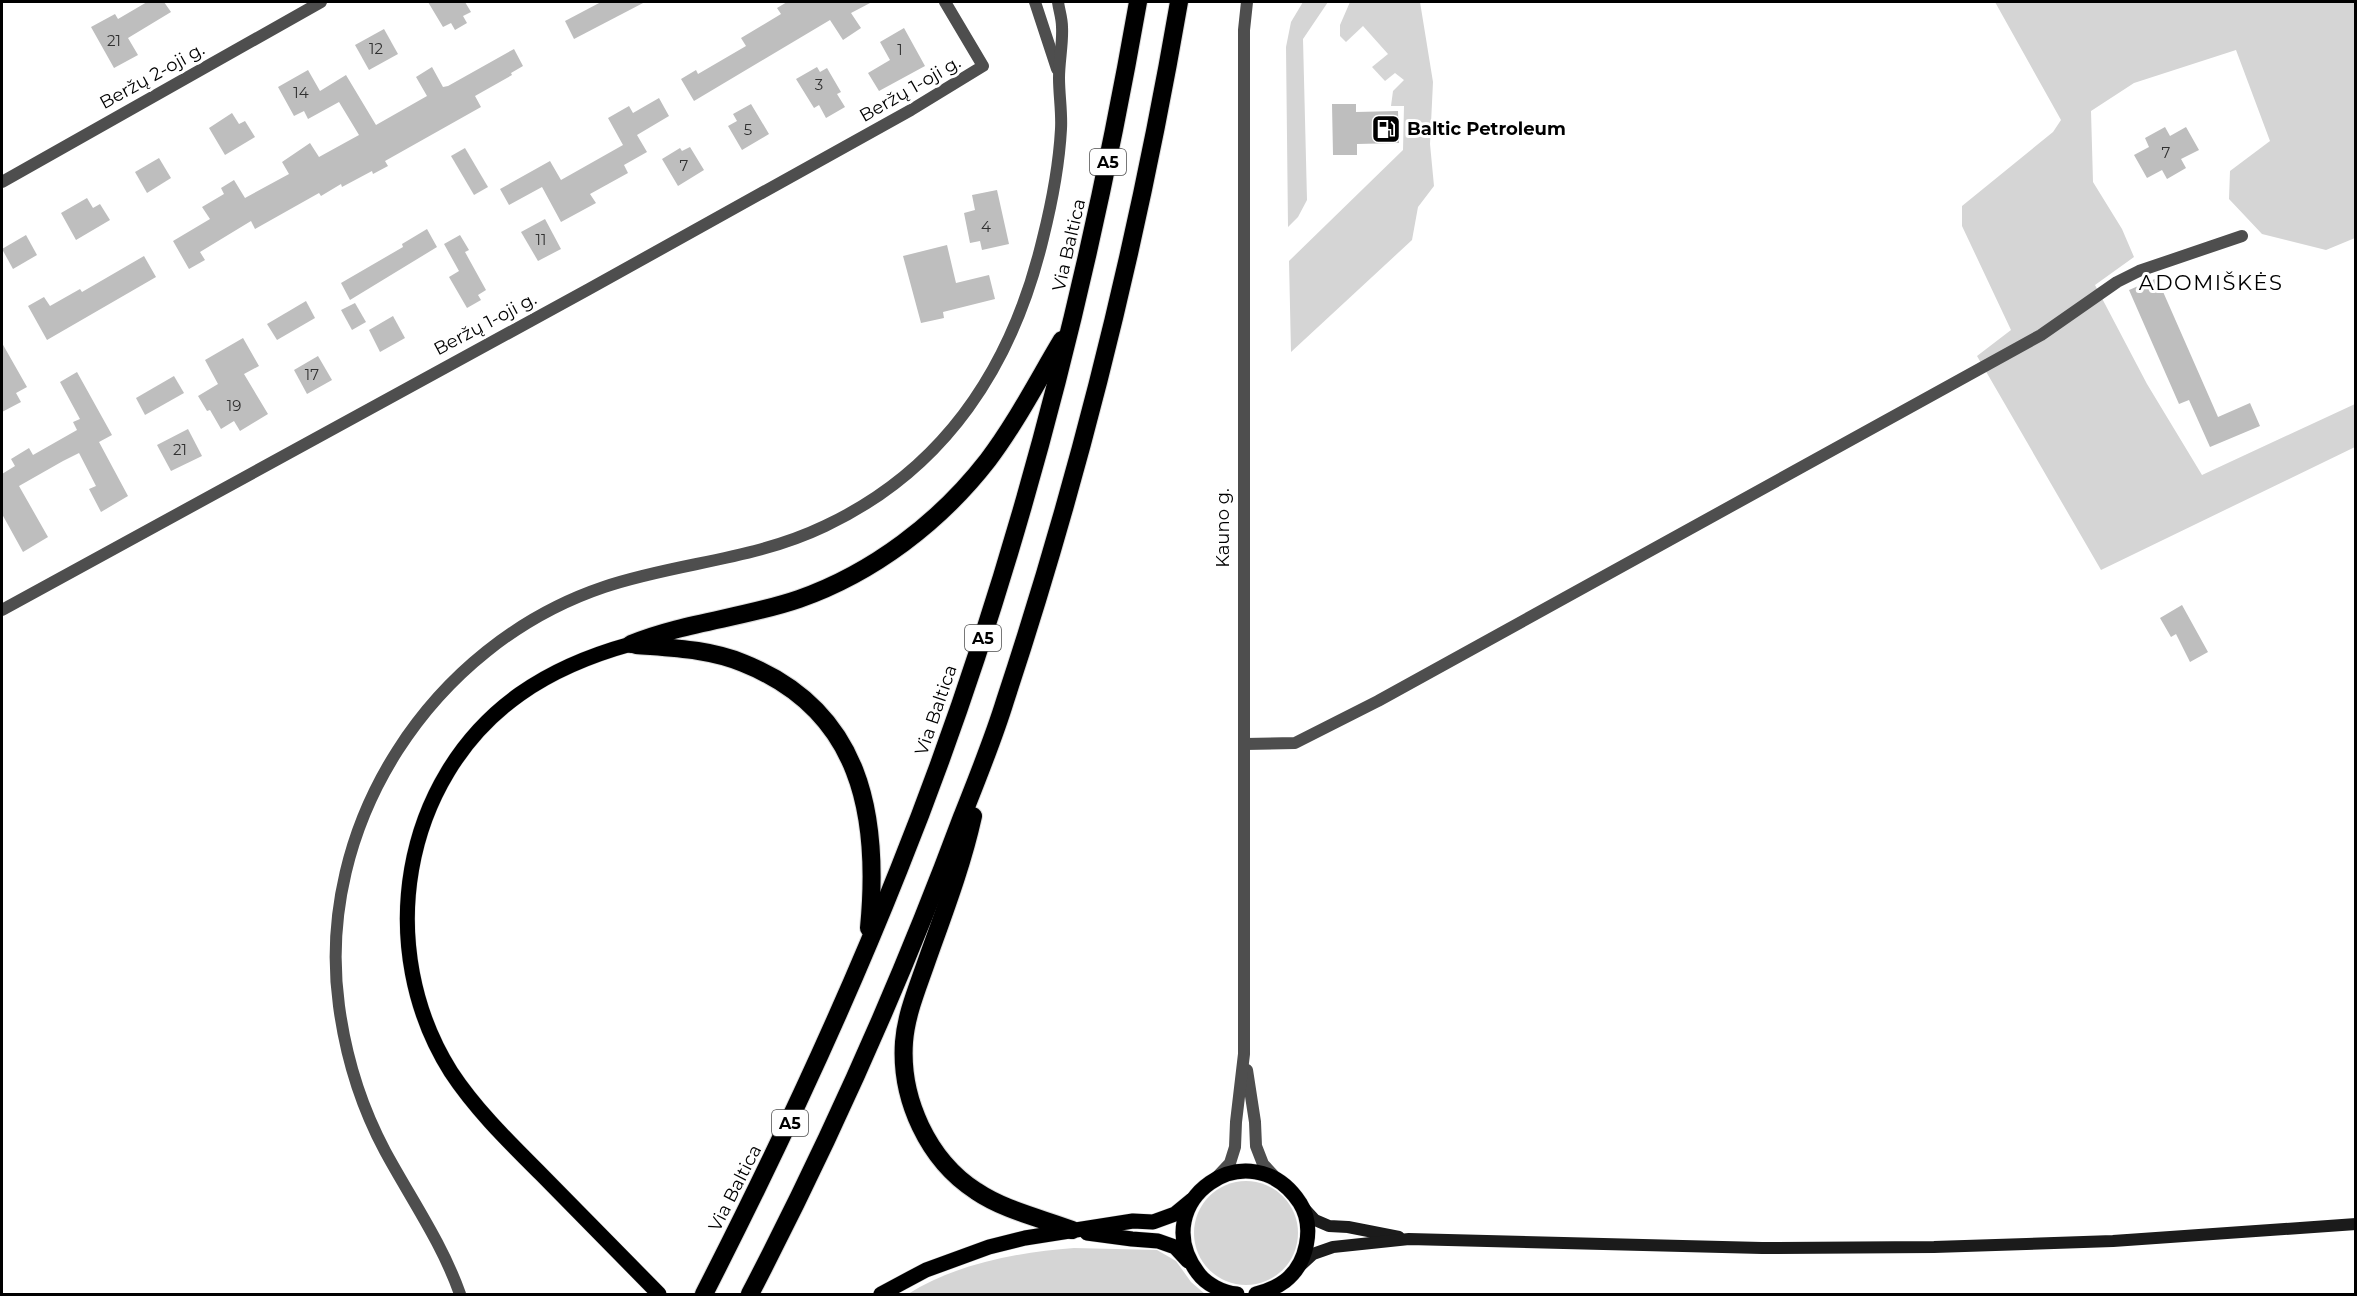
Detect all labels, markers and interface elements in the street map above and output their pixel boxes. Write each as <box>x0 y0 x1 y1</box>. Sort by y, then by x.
house number: 21 <box>107 31 121 50</box>
street label: Beržų 2-oji g. <box>96 38 208 114</box>
house number: 12 <box>369 39 383 58</box>
house number: 1 <box>897 40 903 59</box>
street label: Beržų 1-oji g. <box>856 51 964 127</box>
house number: 3 <box>815 75 823 94</box>
house number: 14 <box>293 83 309 102</box>
fuel station icon: Baltic Petroleum <box>1370 113 1402 145</box>
place label: Baltic Petroleum <box>1407 118 1566 140</box>
house number: 5 <box>744 120 752 139</box>
house number: 7 <box>2162 143 2171 162</box>
road number: A5 <box>1090 149 1126 175</box>
house number: 7 <box>680 156 689 175</box>
street label: Via Baltica <box>1048 197 1090 293</box>
house number: 4 <box>981 217 991 236</box>
house number: 11 <box>536 230 546 249</box>
district label: ADOMIŠKĖS <box>2139 270 2283 295</box>
street label: Beržų 1-oji g. <box>430 288 540 360</box>
house number: 17 <box>305 365 319 384</box>
house number: 19 <box>227 396 241 415</box>
house number: 21 <box>173 440 187 459</box>
street label: Kauno g. <box>1212 488 1234 568</box>
road number: A5 <box>965 625 1001 651</box>
street label: Via Baltica <box>910 662 962 758</box>
road number: A5 <box>772 1110 808 1136</box>
street label: Via Baltica <box>704 1141 766 1235</box>

